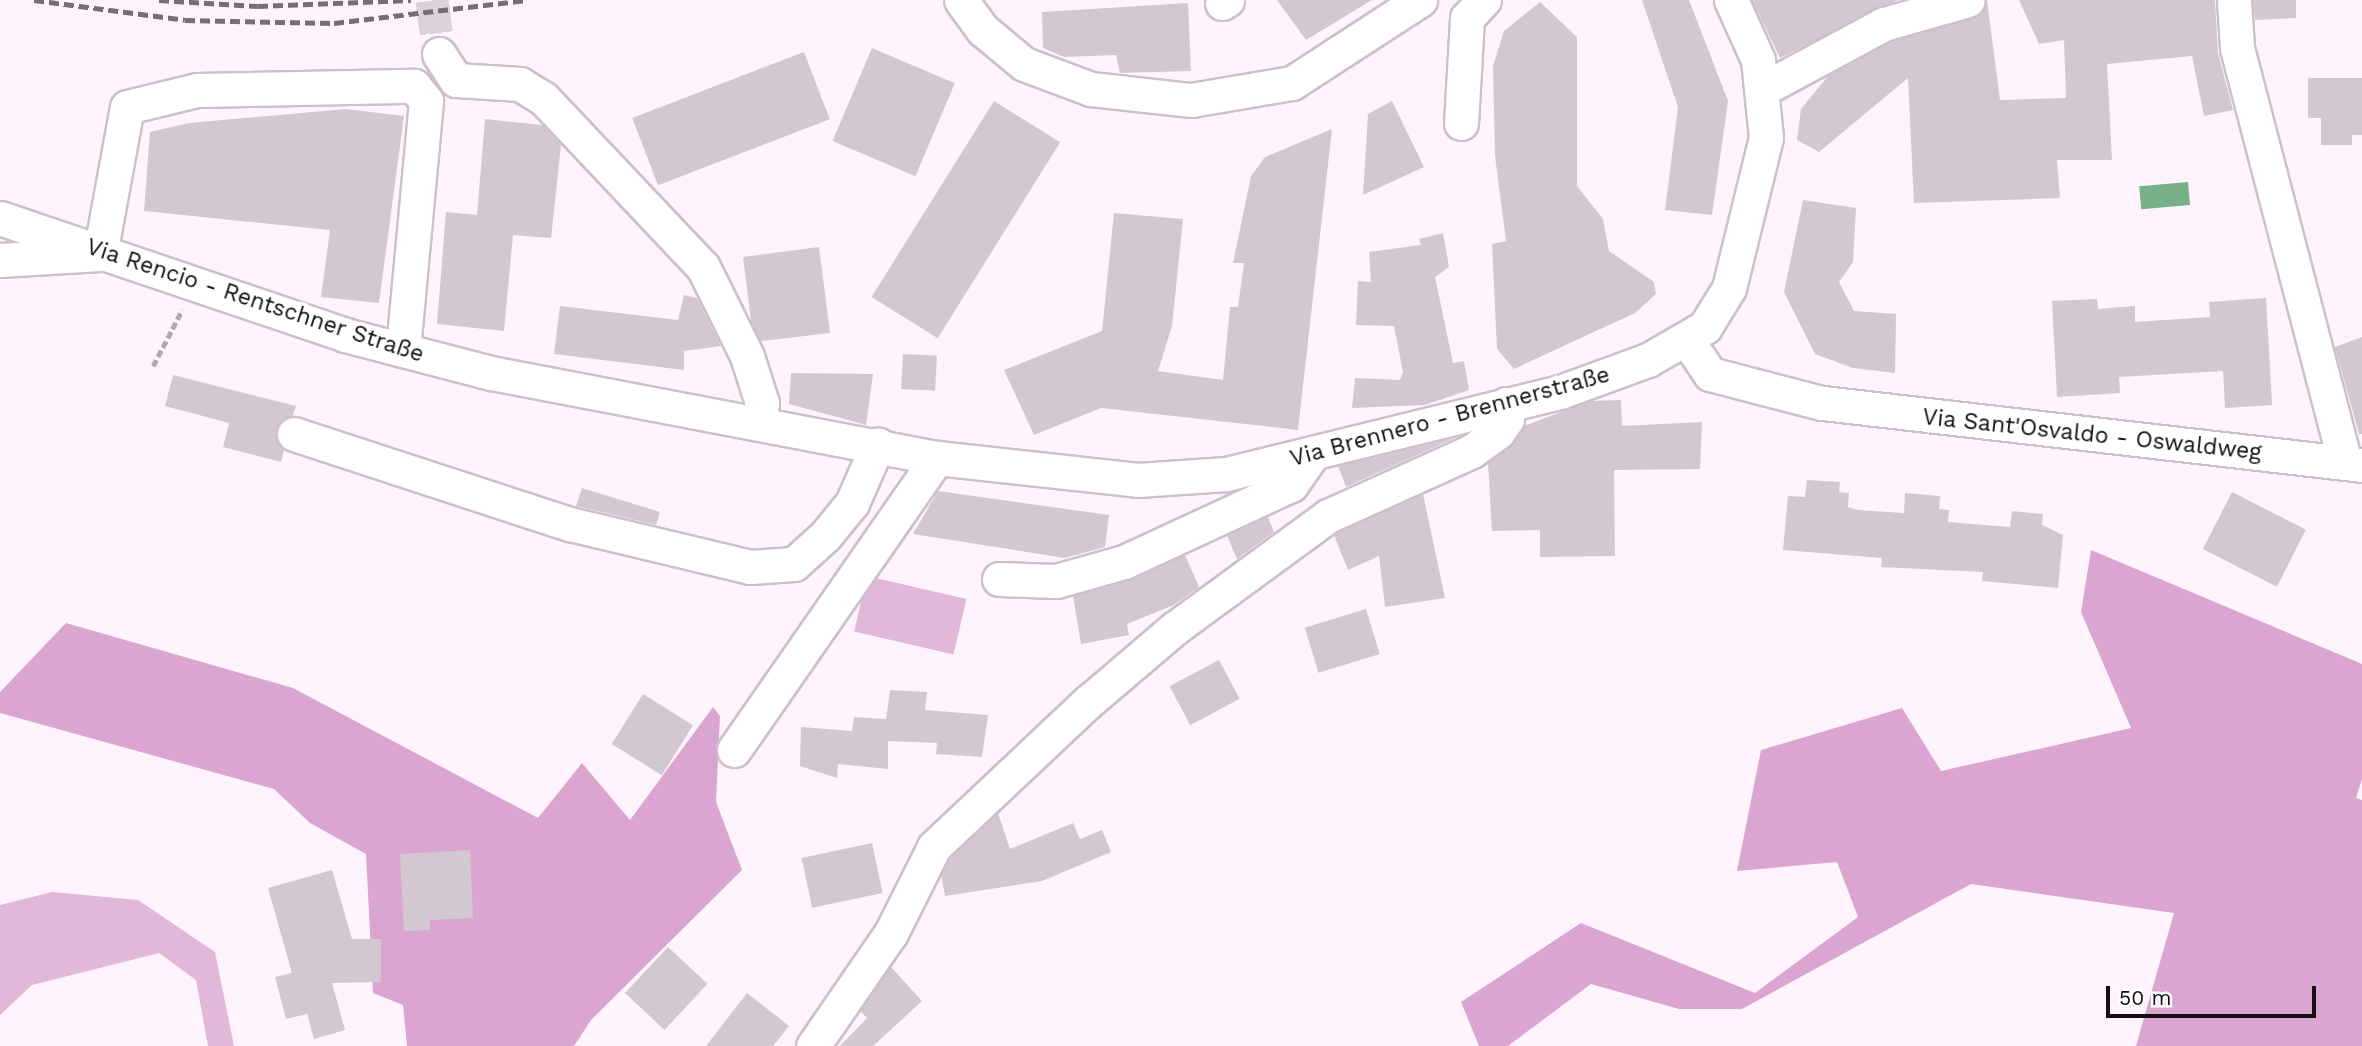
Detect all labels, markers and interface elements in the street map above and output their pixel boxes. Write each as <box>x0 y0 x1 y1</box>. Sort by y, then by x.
street label: Via Rencio - Rentschner Straße <box>82 233 428 369</box>
street label: Via Brennero - Brennerstraße <box>1287 361 1613 473</box>
street label: Via Sant'Osvaldo - Oswaldweg <box>1921 403 2263 467</box>
scale bar <box>2110 972 2320 1016</box>
text: 50 m <box>2119 985 2171 1010</box>

